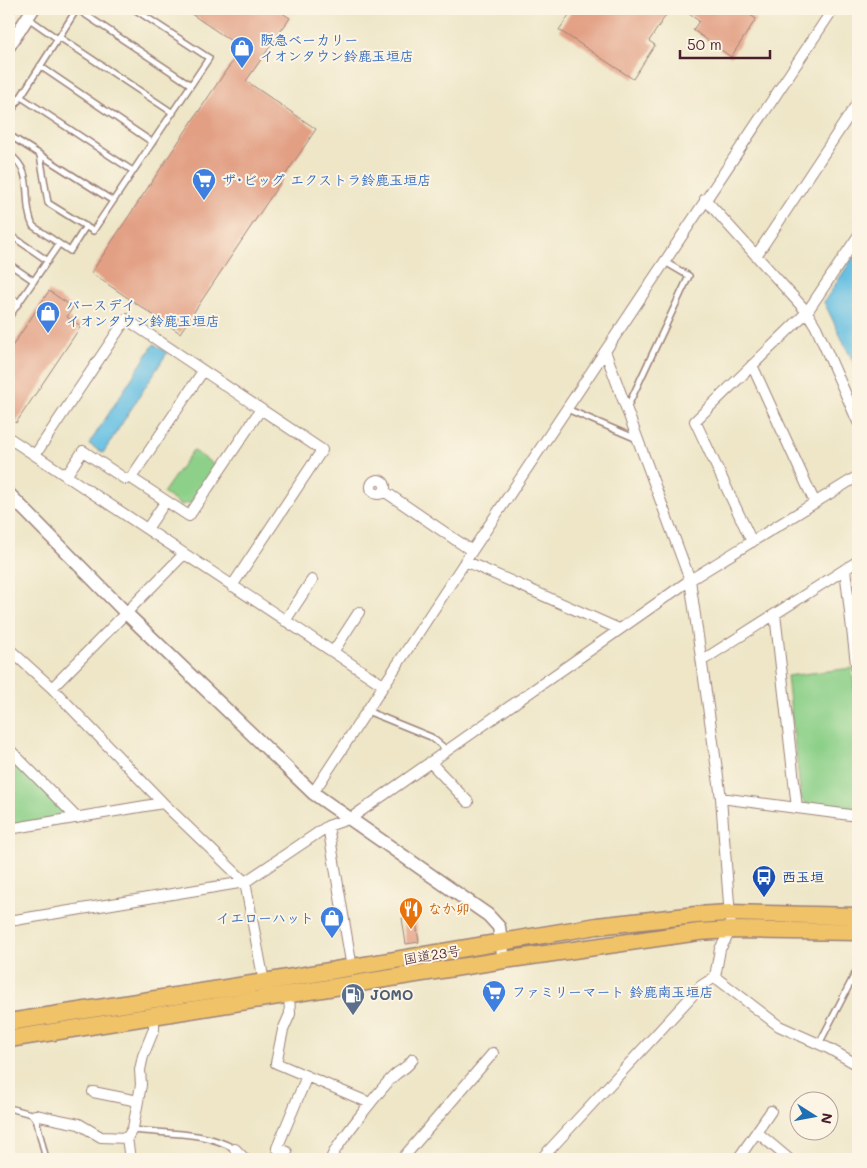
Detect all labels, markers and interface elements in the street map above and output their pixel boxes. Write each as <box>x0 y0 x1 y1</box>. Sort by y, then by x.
scale bar <box>680 28 770 60</box>
place label: 阪急ベーカリー イオンタウン鈴鹿玉垣店 <box>260 30 414 65</box>
text: 50 m <box>687 34 722 54</box>
shop icon: 阪急ベーカリー イオンタウン鈴鹿玉垣店 <box>229 35 255 69</box>
supermarket icon: ザ･ビッグ エクストラ鈴鹿玉垣店 <box>191 167 217 201</box>
place label: ザ･ビッグ エクストラ鈴鹿玉垣店 <box>222 170 431 189</box>
place label: バースデイ イオンタウン鈴鹿玉垣店 <box>66 295 220 330</box>
shop icon: バースデイ イオンタウン鈴鹿玉垣店 <box>35 300 61 334</box>
bus stop icon: 西玉垣 <box>751 864 777 898</box>
place label: 西玉垣 <box>782 867 824 886</box>
restaurant icon: なか卯 <box>398 896 424 930</box>
place label: なか卯 <box>428 899 470 918</box>
shop icon: イエローハット <box>319 905 345 939</box>
place label: イエローハット <box>216 908 314 927</box>
street label: 国道23号 <box>402 941 462 968</box>
supermarket icon: ファミリーマート 鈴鹿南玉垣店 <box>481 979 507 1013</box>
fuel station icon: JOMO <box>340 982 366 1016</box>
place label: ファミリーマート 鈴鹿南玉垣店 <box>512 982 714 1001</box>
place label: JOMO <box>370 985 413 1004</box>
north arrow <box>790 1090 840 1140</box>
text: N <box>817 1112 838 1126</box>

